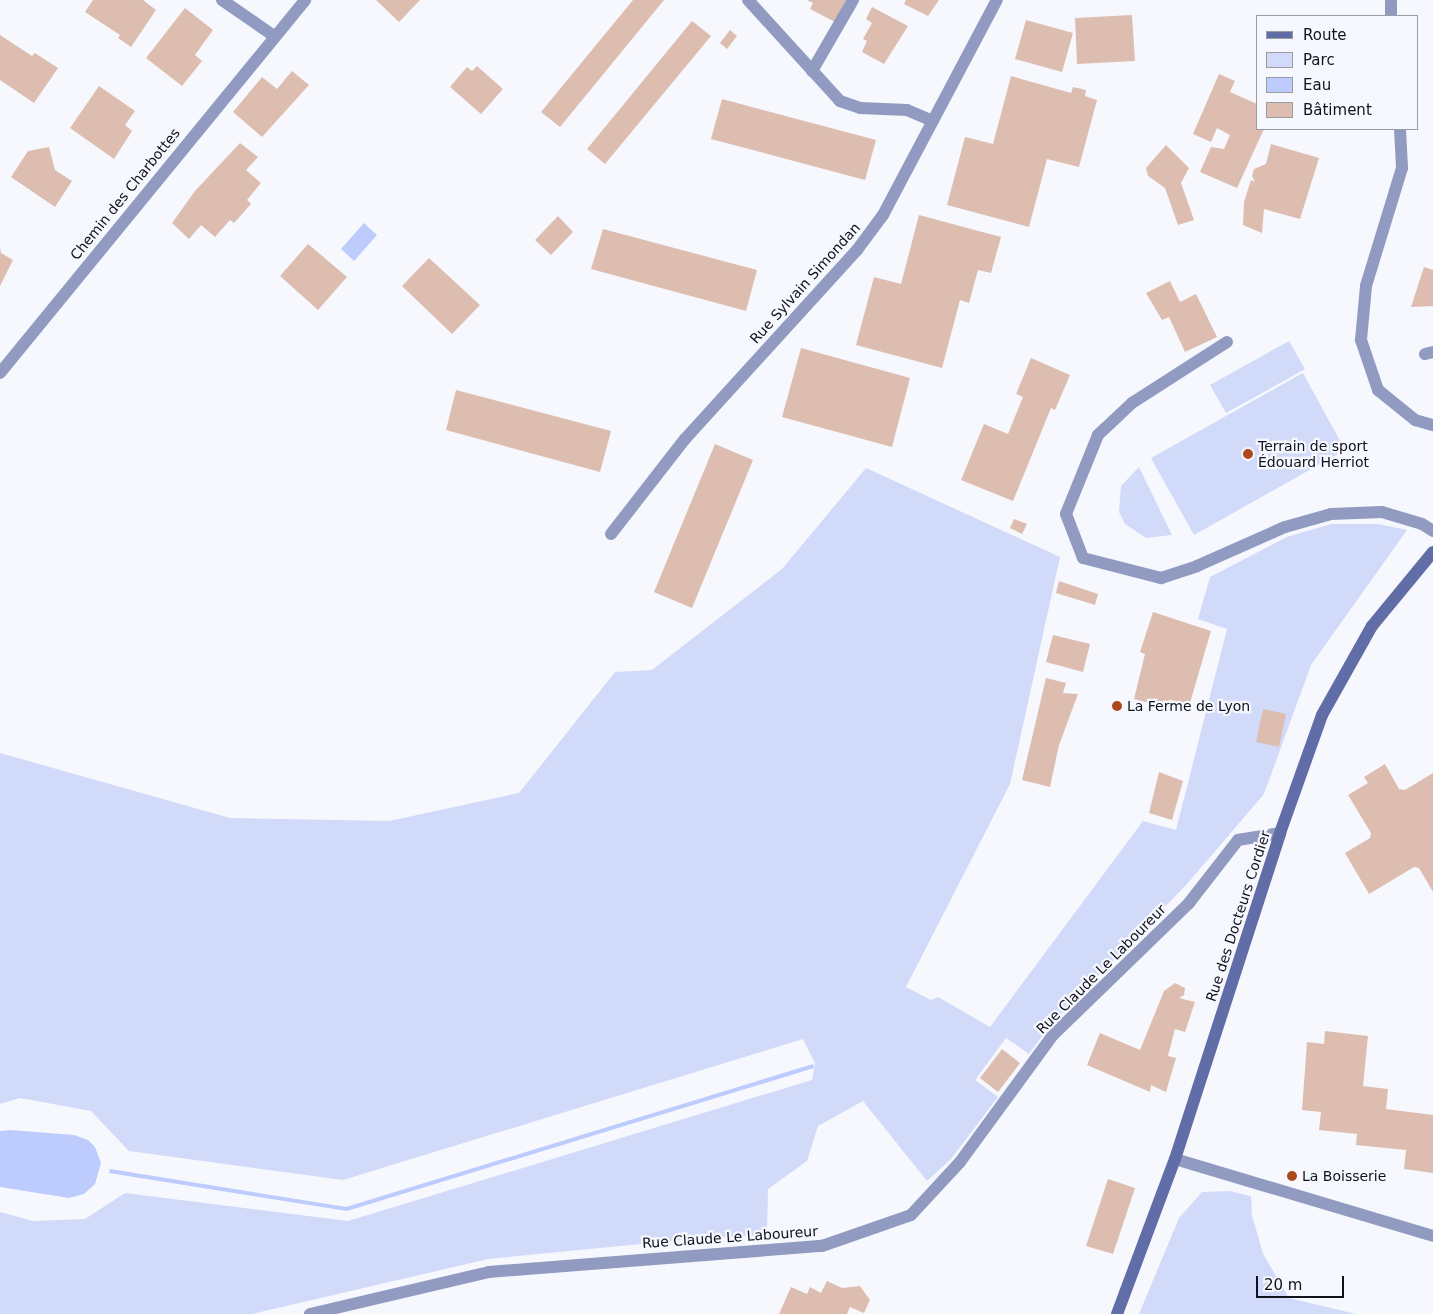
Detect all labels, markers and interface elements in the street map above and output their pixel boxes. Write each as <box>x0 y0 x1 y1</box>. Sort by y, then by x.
legend <box>1256 15 1418 130</box>
text: Route <box>1303 26 1347 44</box>
text: Parc <box>1303 51 1335 69</box>
text: Eau <box>1303 76 1331 94</box>
text: Bâtiment <box>1303 101 1372 119</box>
street label: Chemin des Charbottes <box>67 125 183 263</box>
street label: Rue Sylvain Simondan <box>746 219 864 347</box>
place label: Terrain de sport Édouard Herriot <box>1258 438 1369 471</box>
marker: Terrain de sport Édouard Herriot <box>1242 448 1254 460</box>
place label: La Ferme de Lyon <box>1127 698 1250 714</box>
marker: La Ferme de Lyon <box>1111 700 1123 712</box>
street label: Rue des Docteurs Cordier <box>1202 828 1274 1004</box>
street label: Rue Claude Le Laboureur <box>1033 901 1169 1037</box>
place label: La Boisserie <box>1302 1168 1386 1184</box>
marker: La Boisserie <box>1286 1170 1298 1182</box>
street label: Rue Claude Le Laboureur <box>642 1222 818 1252</box>
scale bar <box>1258 1266 1346 1298</box>
text: 20 m <box>1264 1276 1302 1294</box>

